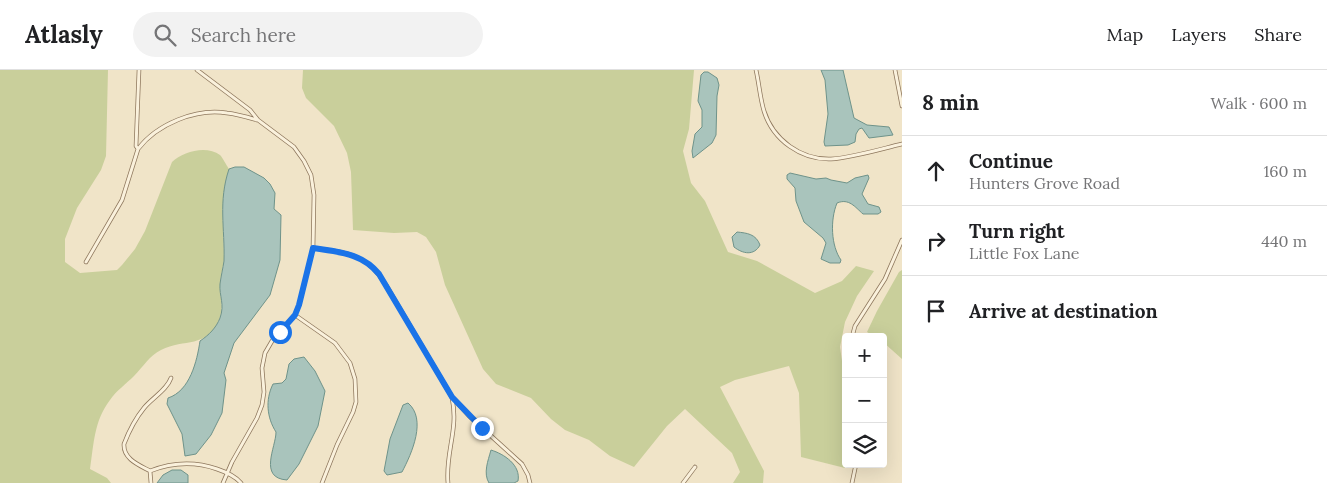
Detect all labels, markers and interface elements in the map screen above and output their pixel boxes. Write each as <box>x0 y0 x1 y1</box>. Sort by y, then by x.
search box <box>133 12 483 57</box>
text: Atlasly <box>25 19 103 50</box>
icon: search <box>151 21 179 49</box>
text: Search here <box>191 23 296 47</box>
text: Map <box>1107 23 1143 46</box>
text: Layers <box>1171 23 1226 46</box>
text: Share <box>1254 23 1302 46</box>
text: 8 min <box>922 89 979 116</box>
text: Walk · 600 m <box>1210 93 1307 113</box>
text: Continue <box>969 149 1053 173</box>
icon: ahead <box>922 157 950 185</box>
text: 160 m <box>1263 161 1307 181</box>
text: Hunters Grove Road <box>969 173 1120 193</box>
text: Turn right <box>969 219 1065 243</box>
icon: right <box>922 227 950 255</box>
text: 440 m <box>1261 231 1307 251</box>
text: Little Fox Lane <box>969 243 1080 263</box>
icon: arrive <box>922 297 950 325</box>
text: Arrive at destination <box>969 299 1158 323</box>
route start <box>269 321 292 344</box>
map controls <box>842 333 887 468</box>
button: + <box>842 333 887 378</box>
button: − <box>842 378 887 423</box>
route end <box>471 417 494 440</box>
button: layers <box>842 423 887 468</box>

